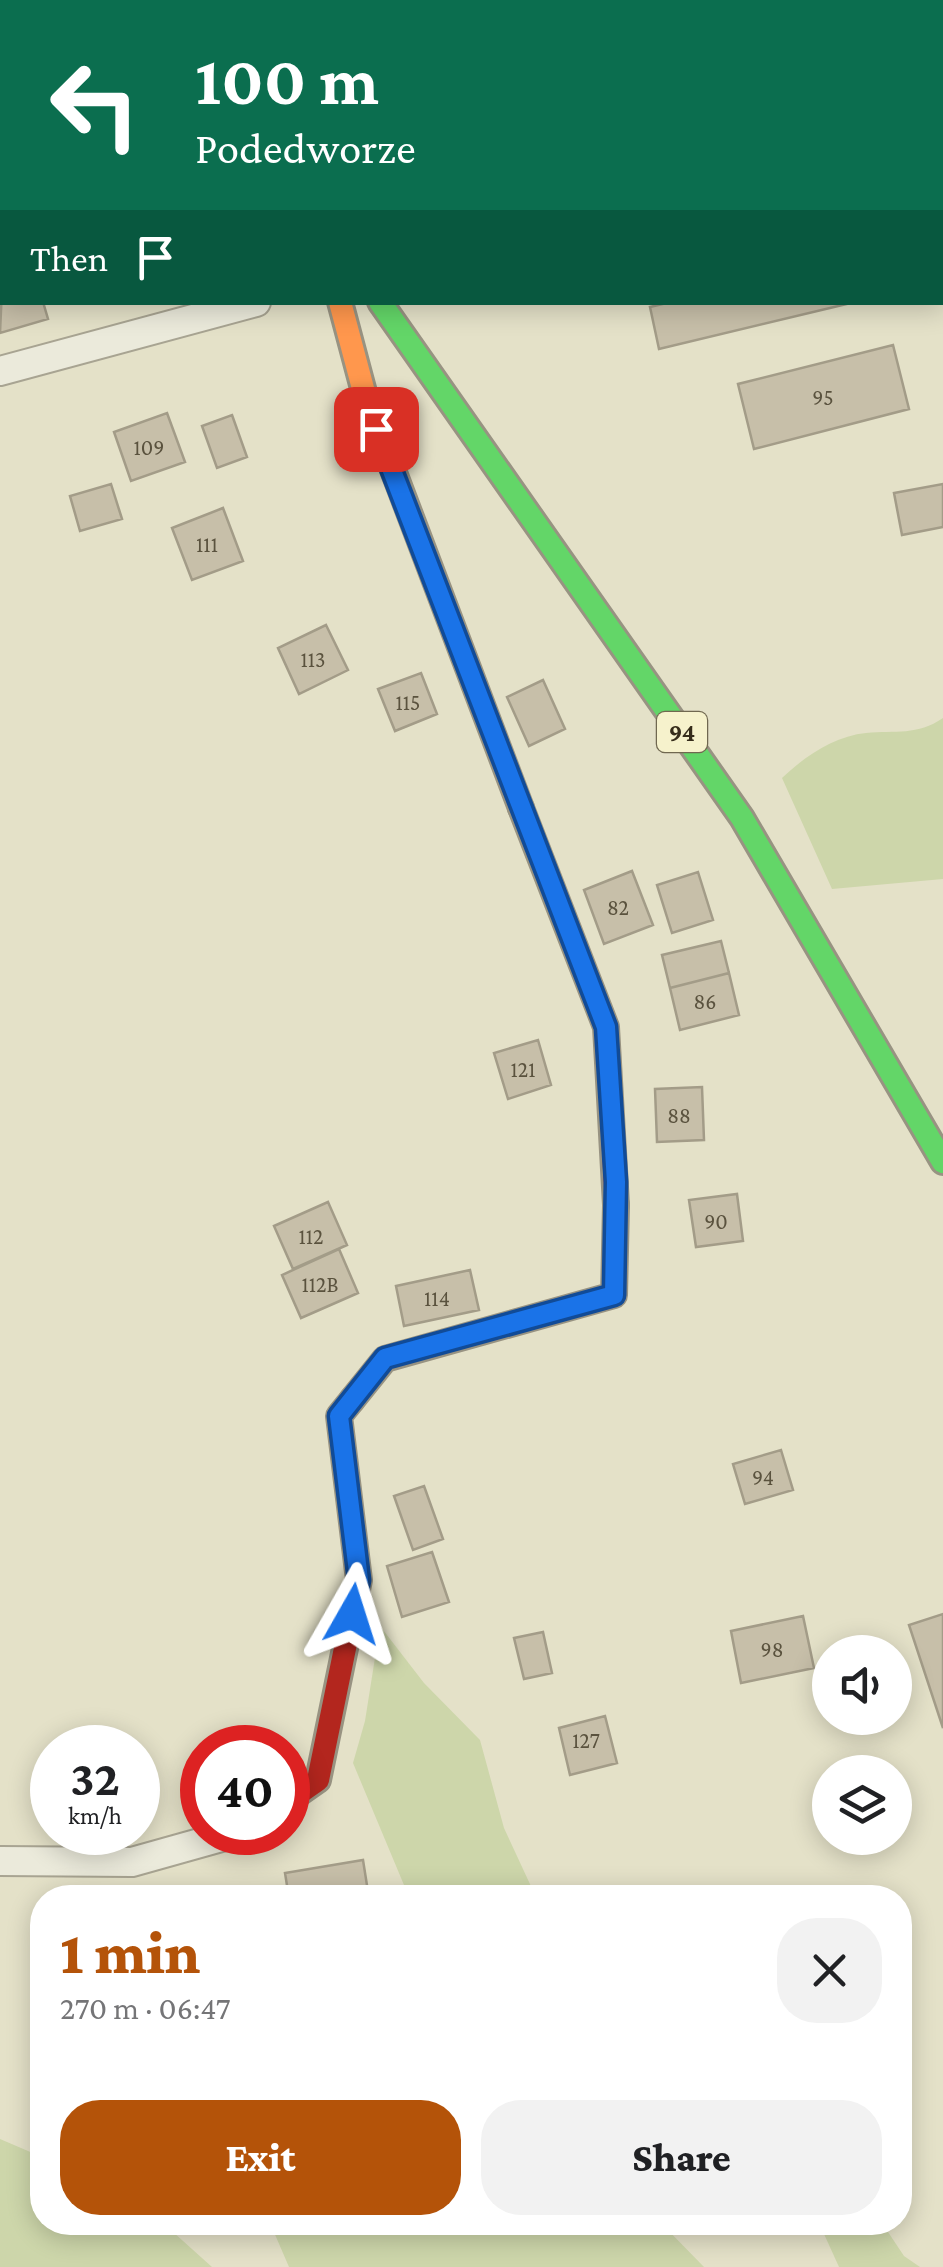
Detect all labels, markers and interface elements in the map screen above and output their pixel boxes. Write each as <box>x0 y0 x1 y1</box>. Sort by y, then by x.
icon: left <box>30 40 160 170</box>
text: 100 m <box>195 41 379 119</box>
text: Podedworze <box>195 123 416 173</box>
icon: arrive <box>128 230 183 285</box>
text: Then <box>30 237 108 279</box>
house number: 95 <box>812 385 834 410</box>
pin <box>334 387 419 472</box>
icon: arrive <box>349 402 404 457</box>
house number: 109 <box>134 435 164 460</box>
house number: 111 <box>196 532 218 557</box>
house number: 113 <box>300 647 326 672</box>
house number: 115 <box>396 690 421 715</box>
road number: 94 <box>657 712 707 752</box>
house number: 82 <box>607 895 629 920</box>
house number: 86 <box>693 989 717 1014</box>
house number: 121 <box>510 1057 536 1082</box>
house number: 88 <box>667 1103 691 1128</box>
house number: 90 <box>704 1209 728 1234</box>
house number: 112 <box>298 1224 324 1249</box>
house number: 112B <box>301 1272 339 1297</box>
house number: 114 <box>424 1286 450 1311</box>
house number: 94 <box>752 1465 774 1490</box>
position arrow <box>300 1562 404 1666</box>
map controls <box>812 1635 912 1855</box>
button: sound <box>812 1635 912 1735</box>
house number: 98 <box>760 1637 784 1662</box>
speed limit sign: 40 <box>180 1725 310 1855</box>
house number: 127 <box>572 1728 600 1753</box>
text: 32 <box>70 1750 120 1806</box>
button: layers <box>812 1755 912 1855</box>
text: km/h <box>68 1802 122 1829</box>
button: close <box>777 1918 882 2023</box>
text: 1 min <box>60 1919 200 1986</box>
text: 270 m · 06:47 <box>60 1990 231 2026</box>
button: Exit <box>60 2100 461 2215</box>
button: Share <box>481 2100 882 2215</box>

